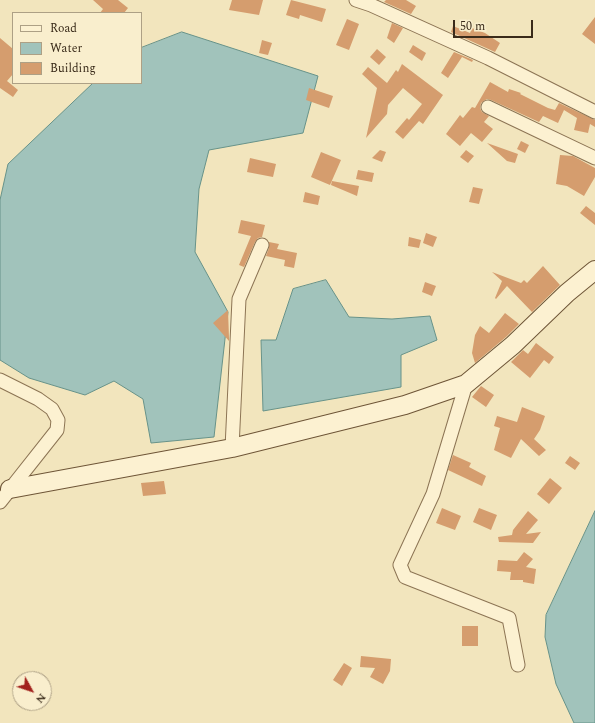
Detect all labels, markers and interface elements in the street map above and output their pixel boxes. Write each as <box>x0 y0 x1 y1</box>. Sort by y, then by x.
legend <box>12 12 142 84</box>
scale bar <box>455 12 535 38</box>
text: 50 m <box>460 17 485 36</box>
text: Road <box>50 19 77 38</box>
text: Water <box>50 39 82 58</box>
text: Building <box>50 59 96 78</box>
north arrow <box>12 671 52 711</box>
text: N <box>31 689 50 707</box>

